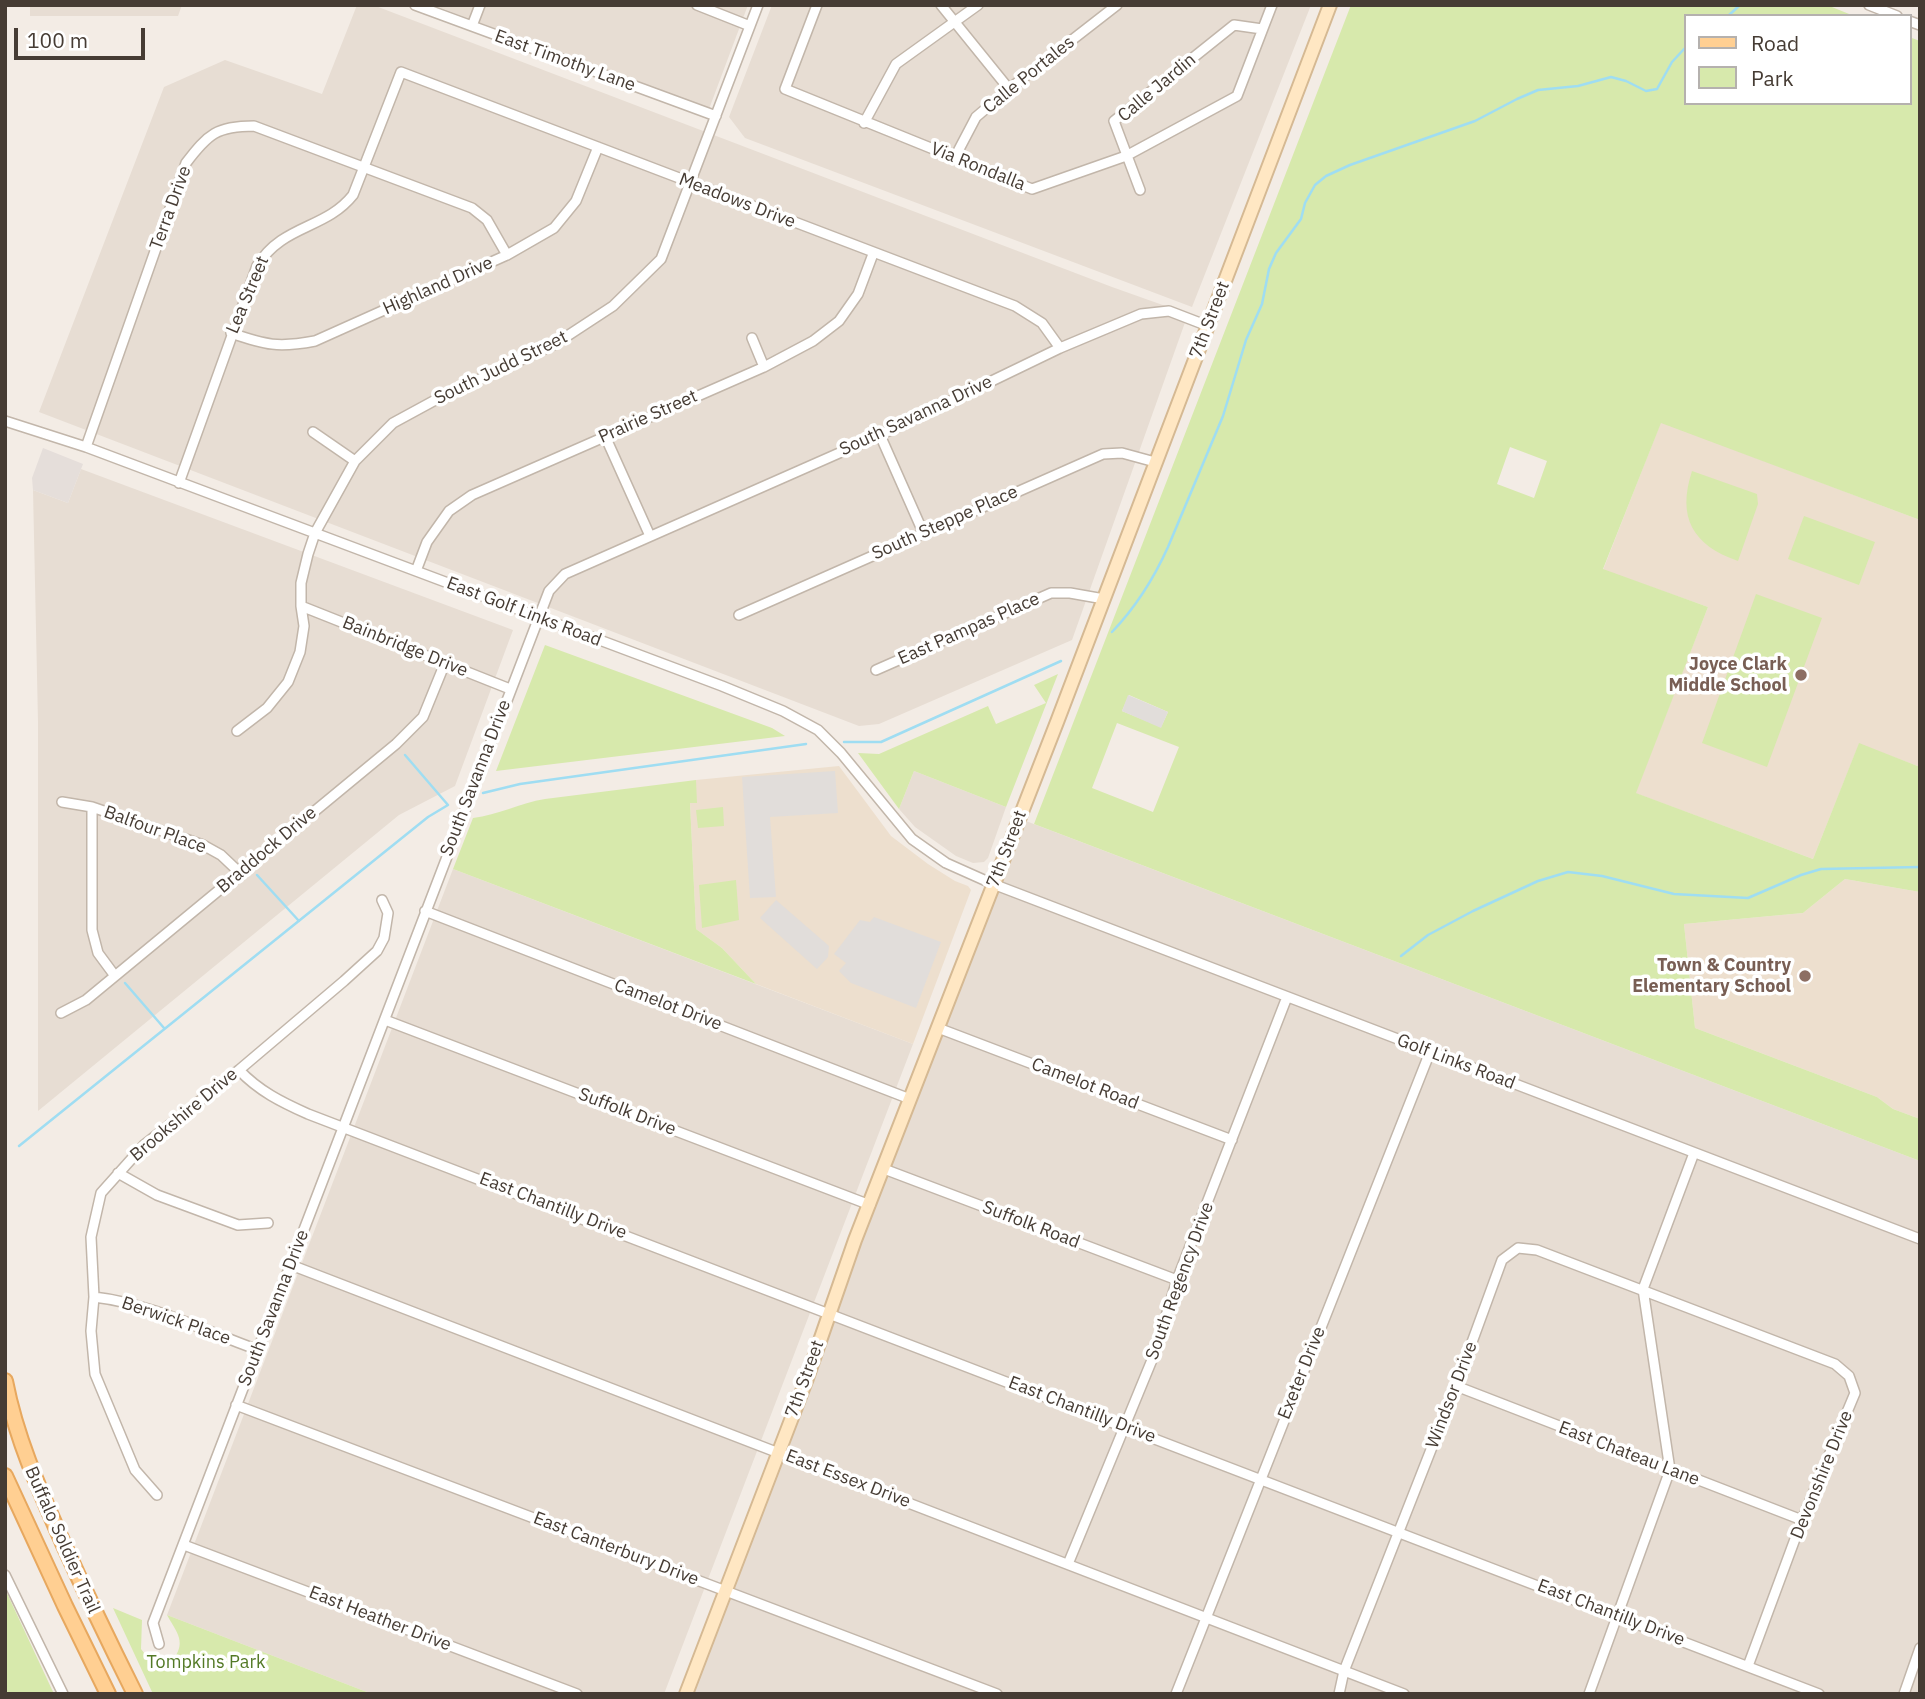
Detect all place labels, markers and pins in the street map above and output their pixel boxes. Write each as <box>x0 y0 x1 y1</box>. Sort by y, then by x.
place label: Joyce Clark Middle School <box>1668 654 1787 696</box>
marker: Joyce Clark Middle School <box>1793 667 1809 683</box>
place label: Town & Country Elementary School <box>1632 955 1791 998</box>
marker: Town & Country Elementary School <box>1797 968 1813 984</box>

